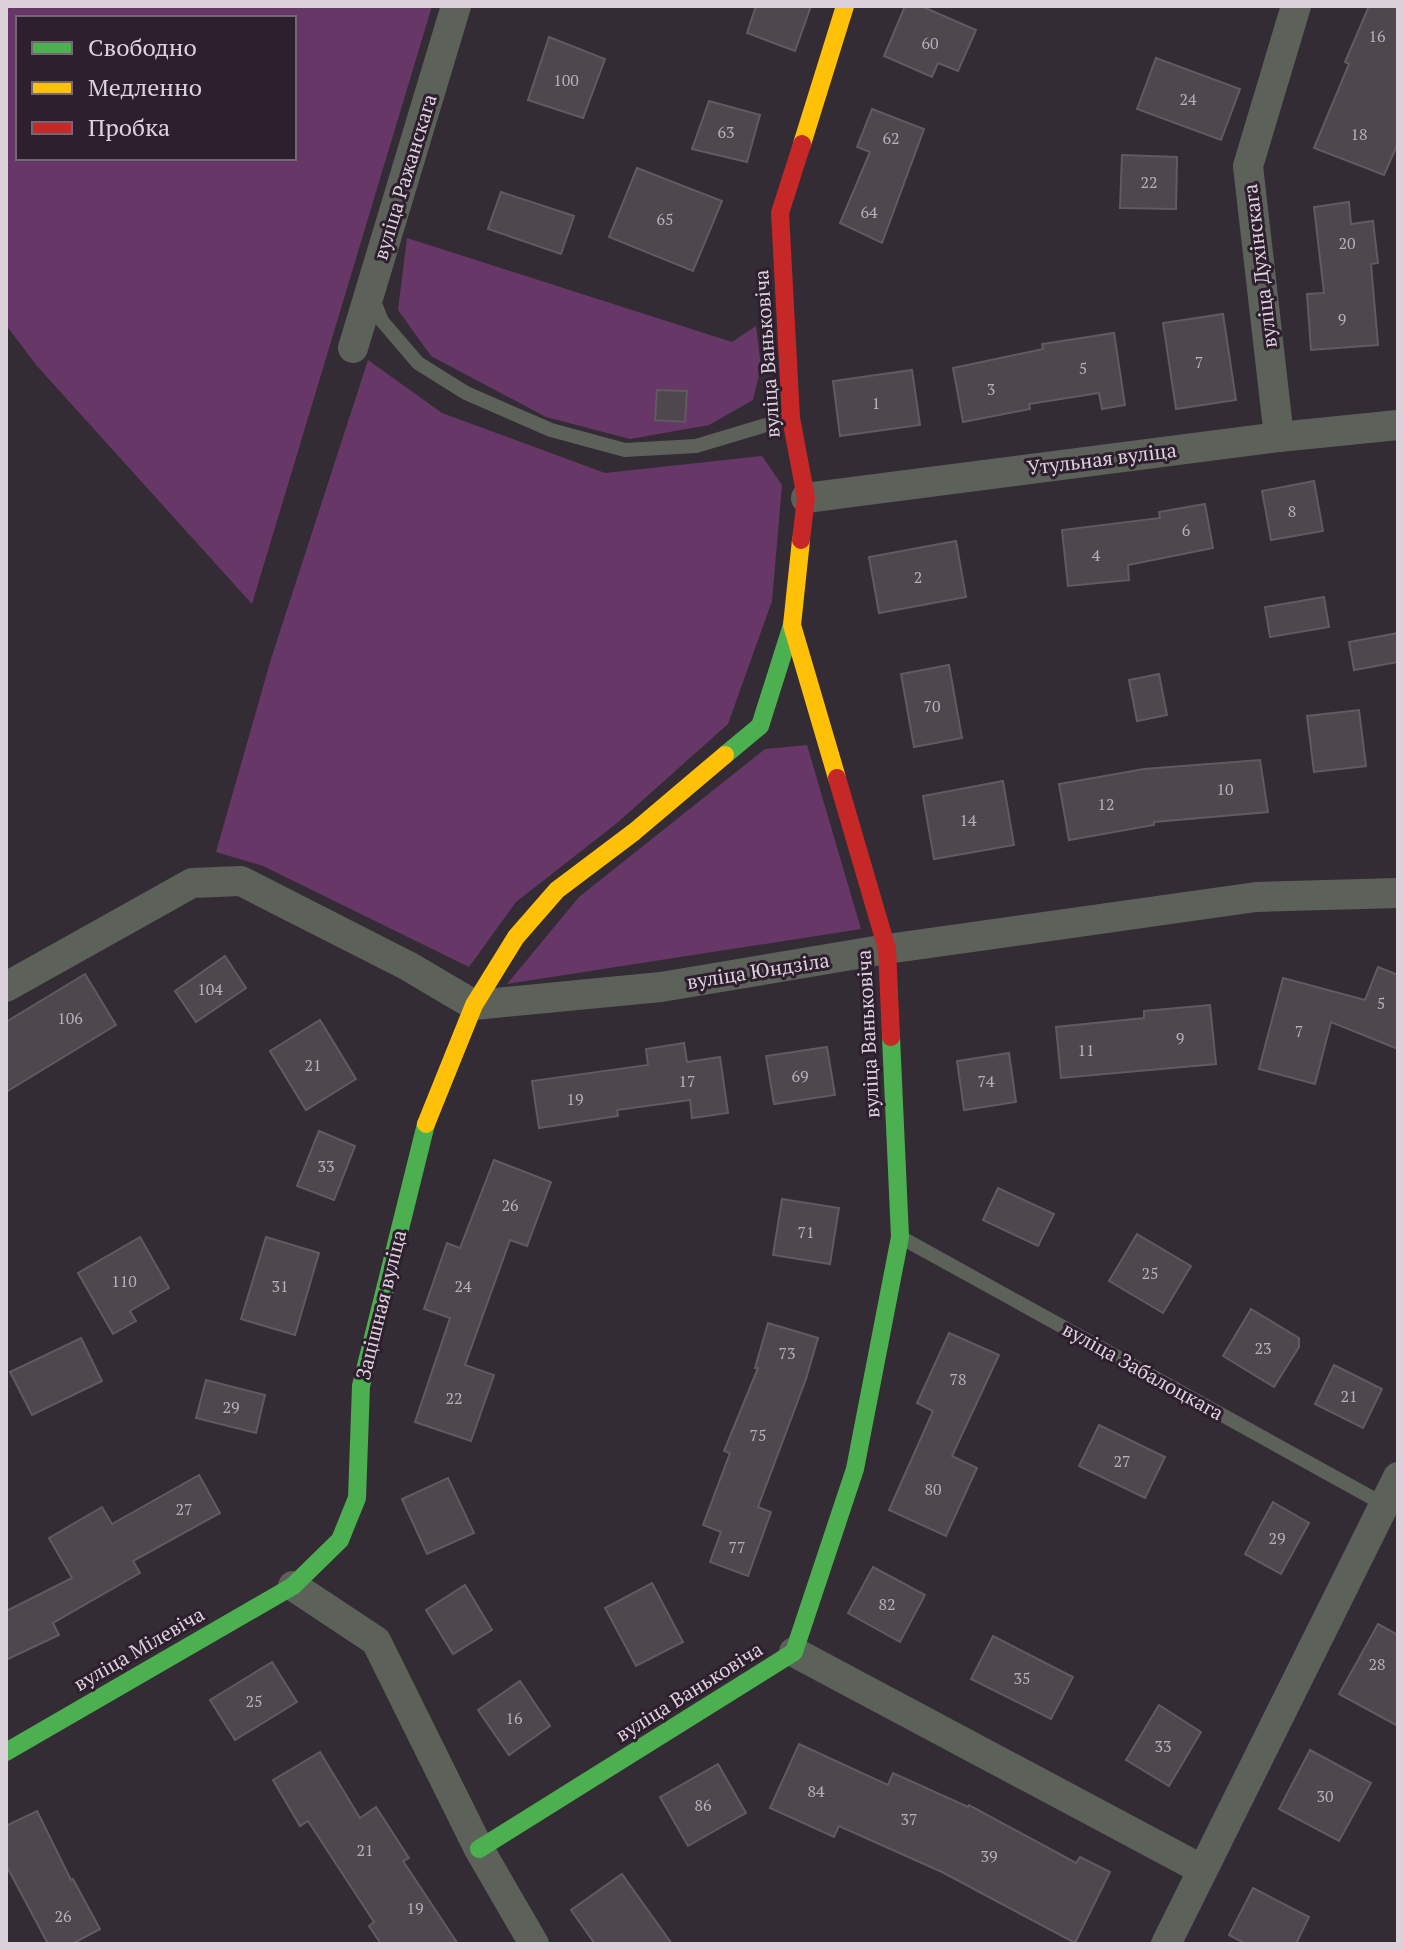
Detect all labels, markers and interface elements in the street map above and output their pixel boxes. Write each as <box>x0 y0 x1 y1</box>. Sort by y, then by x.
legend <box>16 16 296 160</box>
house number: 16 <box>1368 25 1386 47</box>
text: Свободно <box>88 31 197 63</box>
house number: 60 <box>921 32 939 54</box>
house number: 100 <box>553 69 579 91</box>
text: Медленно <box>88 71 202 103</box>
house number: 24 <box>1179 88 1197 110</box>
street label: вуліца Ражанскага <box>366 91 443 263</box>
text: Пробка <box>88 111 170 143</box>
house number: 63 <box>717 121 735 143</box>
house number: 18 <box>1350 123 1368 145</box>
house number: 62 <box>882 127 900 149</box>
house number: 22 <box>1140 171 1158 193</box>
street label: вуліца Духінскага <box>1236 182 1283 350</box>
house number: 64 <box>860 201 878 223</box>
house number: 65 <box>656 208 674 230</box>
house number: 20 <box>1338 232 1356 254</box>
street label: вуліца Ваньковіча <box>747 269 786 439</box>
house number: 9 <box>1338 308 1346 330</box>
house number: 7 <box>1195 351 1203 373</box>
house number: 5 <box>1079 357 1087 379</box>
house number: 3 <box>987 378 995 400</box>
house number: 1 <box>872 392 880 414</box>
street label: Утульная вуліца <box>1026 436 1178 481</box>
house number: 8 <box>1288 500 1296 522</box>
house number: 6 <box>1182 519 1191 541</box>
house number: 4 <box>1092 544 1101 566</box>
house number: 2 <box>914 566 922 588</box>
house number: 70 <box>923 695 941 717</box>
house number: 10 <box>1216 778 1234 800</box>
house number: 12 <box>1097 793 1115 815</box>
house number: 14 <box>959 809 977 831</box>
street label: вуліца Юндзіла <box>685 946 831 995</box>
street label: вуліца Ваньковіча <box>850 949 885 1119</box>
house number: 104 <box>197 978 223 1000</box>
house number: 5 <box>1377 992 1385 1014</box>
house number: 106 <box>57 1007 83 1029</box>
house number: 7 <box>1295 1020 1303 1042</box>
house number: 9 <box>1176 1027 1184 1049</box>
house number: 11 <box>1077 1039 1095 1061</box>
house number: 21 <box>304 1054 322 1076</box>
house number: 69 <box>791 1065 809 1087</box>
house number: 17 <box>678 1070 696 1092</box>
house number: 74 <box>977 1070 995 1092</box>
house number: 19 <box>566 1088 584 1110</box>
house number: 33 <box>317 1155 335 1177</box>
house number: 26 <box>501 1194 519 1216</box>
house number: 71 <box>797 1221 815 1243</box>
street label: Зацішная вуліца <box>349 1227 412 1383</box>
house number: 25 <box>1141 1262 1159 1284</box>
house number: 110 <box>111 1270 137 1292</box>
house number: 31 <box>271 1275 289 1297</box>
house number: 24 <box>454 1275 472 1297</box>
street label: вуліца Забалоцкага <box>1058 1315 1229 1426</box>
house number: 23 <box>1254 1337 1272 1359</box>
house number: 73 <box>778 1342 796 1364</box>
house number: 78 <box>949 1368 967 1390</box>
house number: 21 <box>1340 1385 1358 1407</box>
house number: 22 <box>445 1387 463 1409</box>
house number: 29 <box>222 1396 240 1418</box>
house number: 75 <box>749 1424 767 1446</box>
house number: 27 <box>1113 1450 1131 1472</box>
house number: 80 <box>924 1478 942 1500</box>
house number: 27 <box>175 1498 193 1520</box>
house number: 29 <box>1268 1527 1286 1549</box>
house number: 77 <box>728 1536 746 1558</box>
house number: 82 <box>878 1593 896 1615</box>
street label: вуліца Мілевіча <box>69 1600 209 1697</box>
street label: вуліца Ваньковіча <box>610 1635 767 1748</box>
house number: 28 <box>1368 1653 1386 1675</box>
house number: 35 <box>1013 1667 1031 1689</box>
house number: 25 <box>245 1690 263 1712</box>
house number: 16 <box>505 1707 523 1729</box>
house number: 33 <box>1154 1735 1172 1757</box>
house number: 84 <box>807 1780 825 1802</box>
house number: 30 <box>1316 1785 1334 1807</box>
house number: 86 <box>694 1794 712 1816</box>
house number: 37 <box>900 1808 918 1830</box>
house number: 21 <box>356 1839 374 1861</box>
house number: 39 <box>980 1845 998 1867</box>
house number: 19 <box>406 1897 424 1919</box>
house number: 26 <box>54 1905 72 1927</box>

